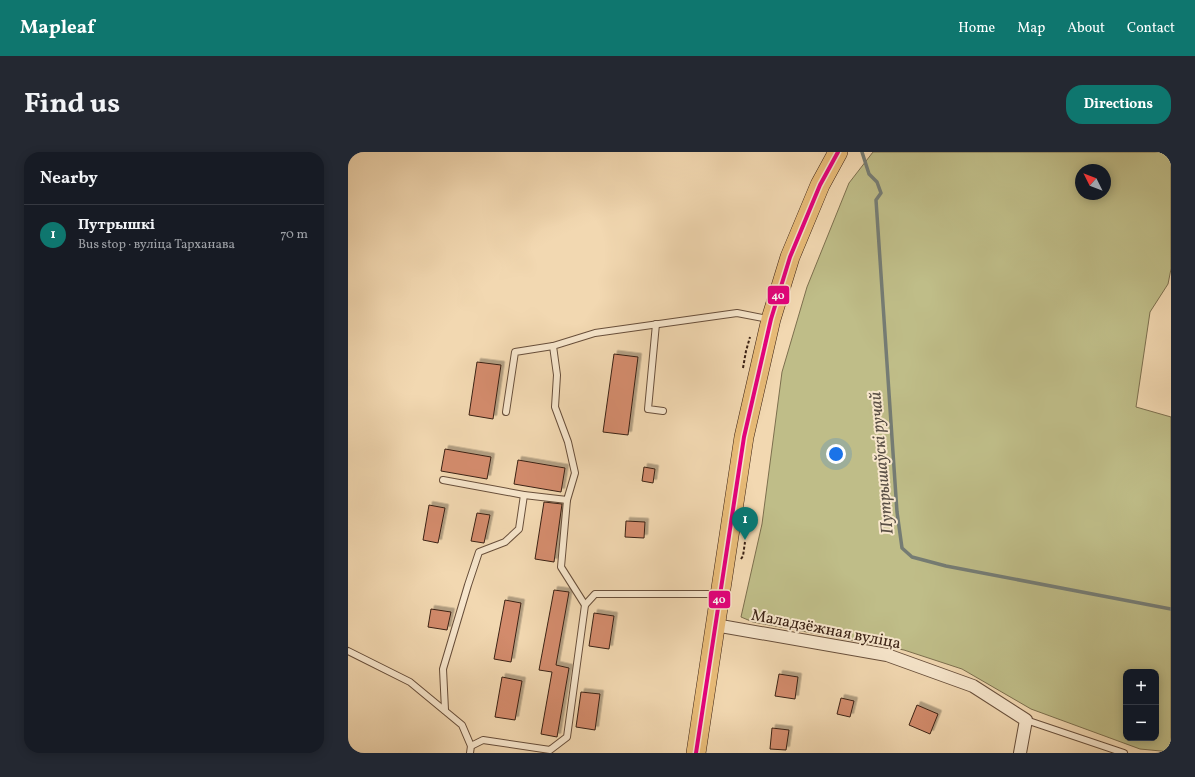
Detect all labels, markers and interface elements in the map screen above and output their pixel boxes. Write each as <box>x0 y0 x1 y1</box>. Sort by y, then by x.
text: Mapleaf <box>20 15 95 41</box>
text: Home <box>958 19 995 38</box>
text: Map <box>1017 19 1045 38</box>
text: About <box>1067 19 1105 38</box>
text: Contact <box>1127 19 1175 38</box>
text: Find us <box>24 85 120 124</box>
button: Directions <box>1066 85 1171 124</box>
north arrow <box>1075 164 1111 200</box>
text: Nearby <box>40 167 98 190</box>
text: Путрышкі <box>78 215 155 236</box>
text: 1 <box>50 226 56 244</box>
text: 70 m <box>280 226 308 244</box>
text: Bus stop · вуліца Тарханава <box>78 236 235 254</box>
line badge: 40 <box>767 285 790 305</box>
text: 40 <box>771 289 785 304</box>
water label: Путрышаўскі ручай <box>864 390 900 535</box>
your location <box>826 444 846 464</box>
pin: 1 <box>732 507 758 540</box>
line badge: 40 <box>708 590 731 609</box>
text: 40 <box>712 593 726 608</box>
street label: Маладзёжная вуліца <box>749 605 903 655</box>
map controls <box>1123 669 1159 741</box>
button: + <box>1123 669 1159 705</box>
button: − <box>1123 705 1159 741</box>

